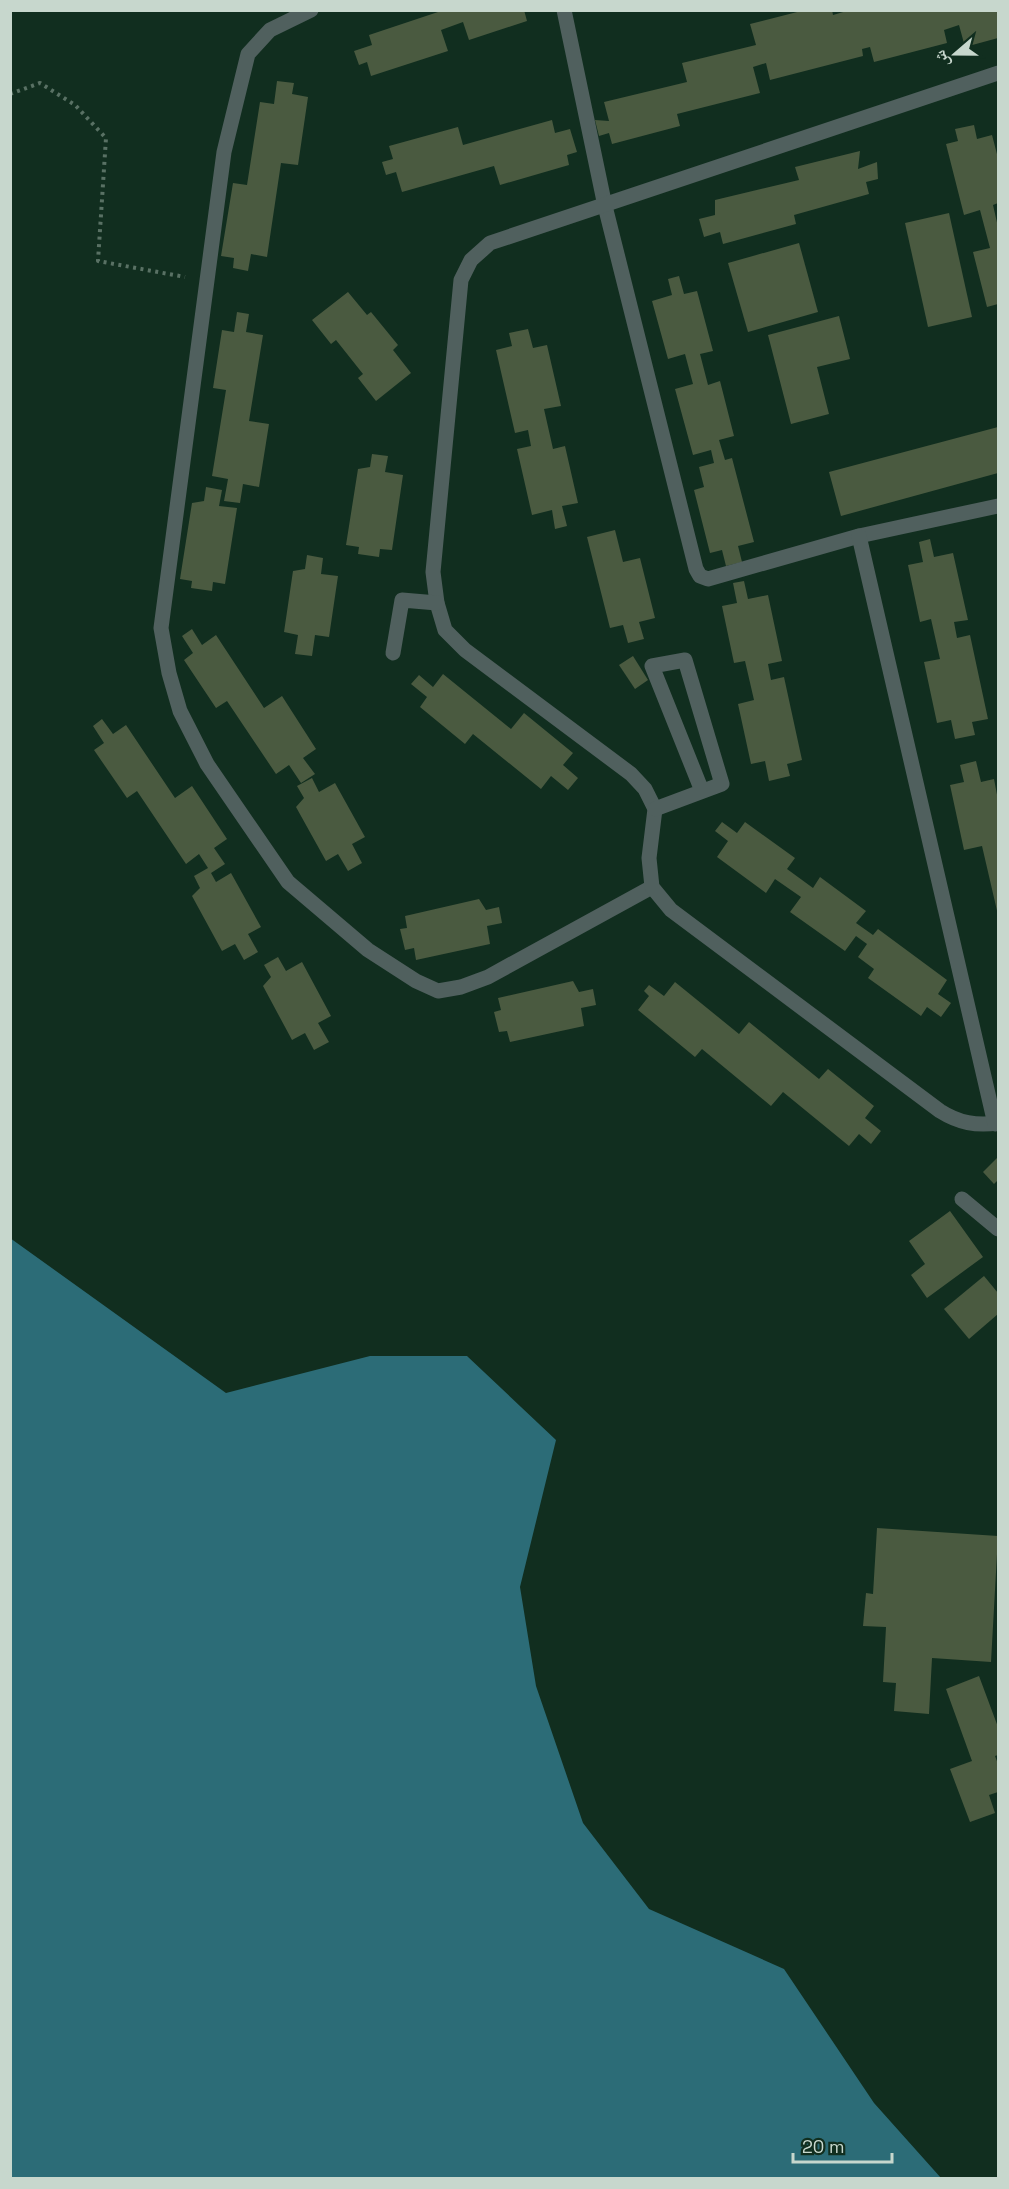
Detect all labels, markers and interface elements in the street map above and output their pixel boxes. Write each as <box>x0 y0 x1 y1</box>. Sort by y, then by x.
north arrow <box>925 24 985 84</box>
text: ش <box>929 47 954 71</box>
scale bar <box>793 2126 892 2164</box>
text: 20 m <box>802 2135 845 2158</box>

